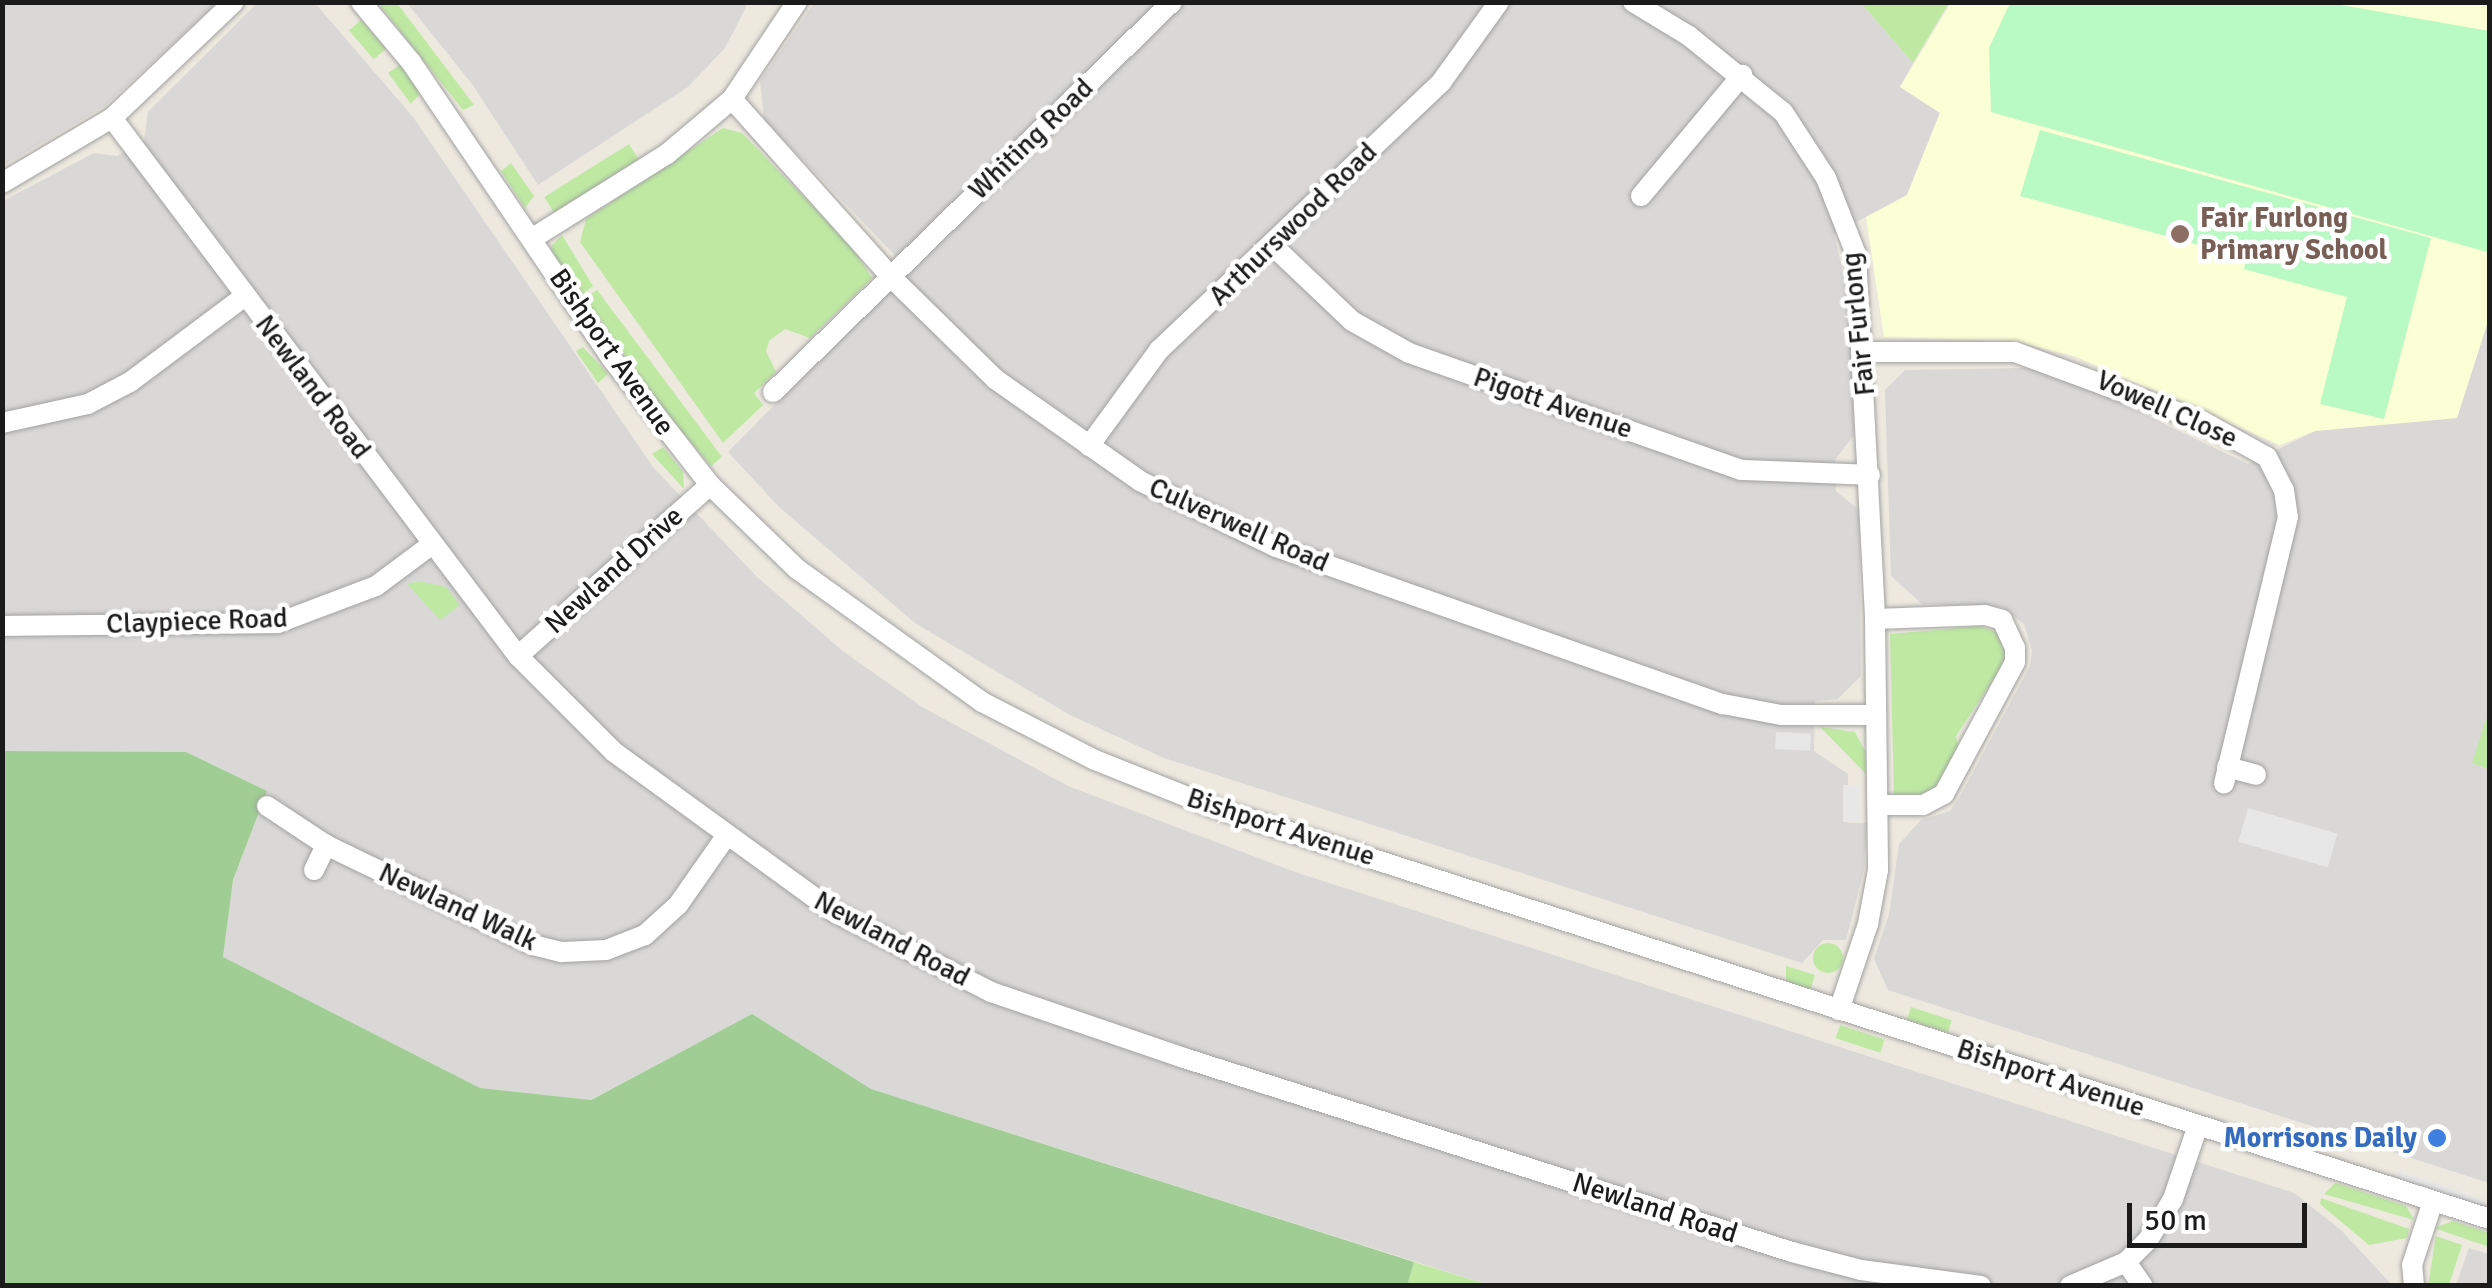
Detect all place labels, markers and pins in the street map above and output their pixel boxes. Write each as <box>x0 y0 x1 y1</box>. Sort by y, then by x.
place label: Fair Furlong Primary School <box>2200 201 2387 267</box>
marker: Fair Furlong Primary School <box>2169 223 2191 245</box>
place label: Morrisons Daily <box>2223 1121 2417 1155</box>
marker: Morrisons Daily <box>2426 1127 2448 1149</box>

